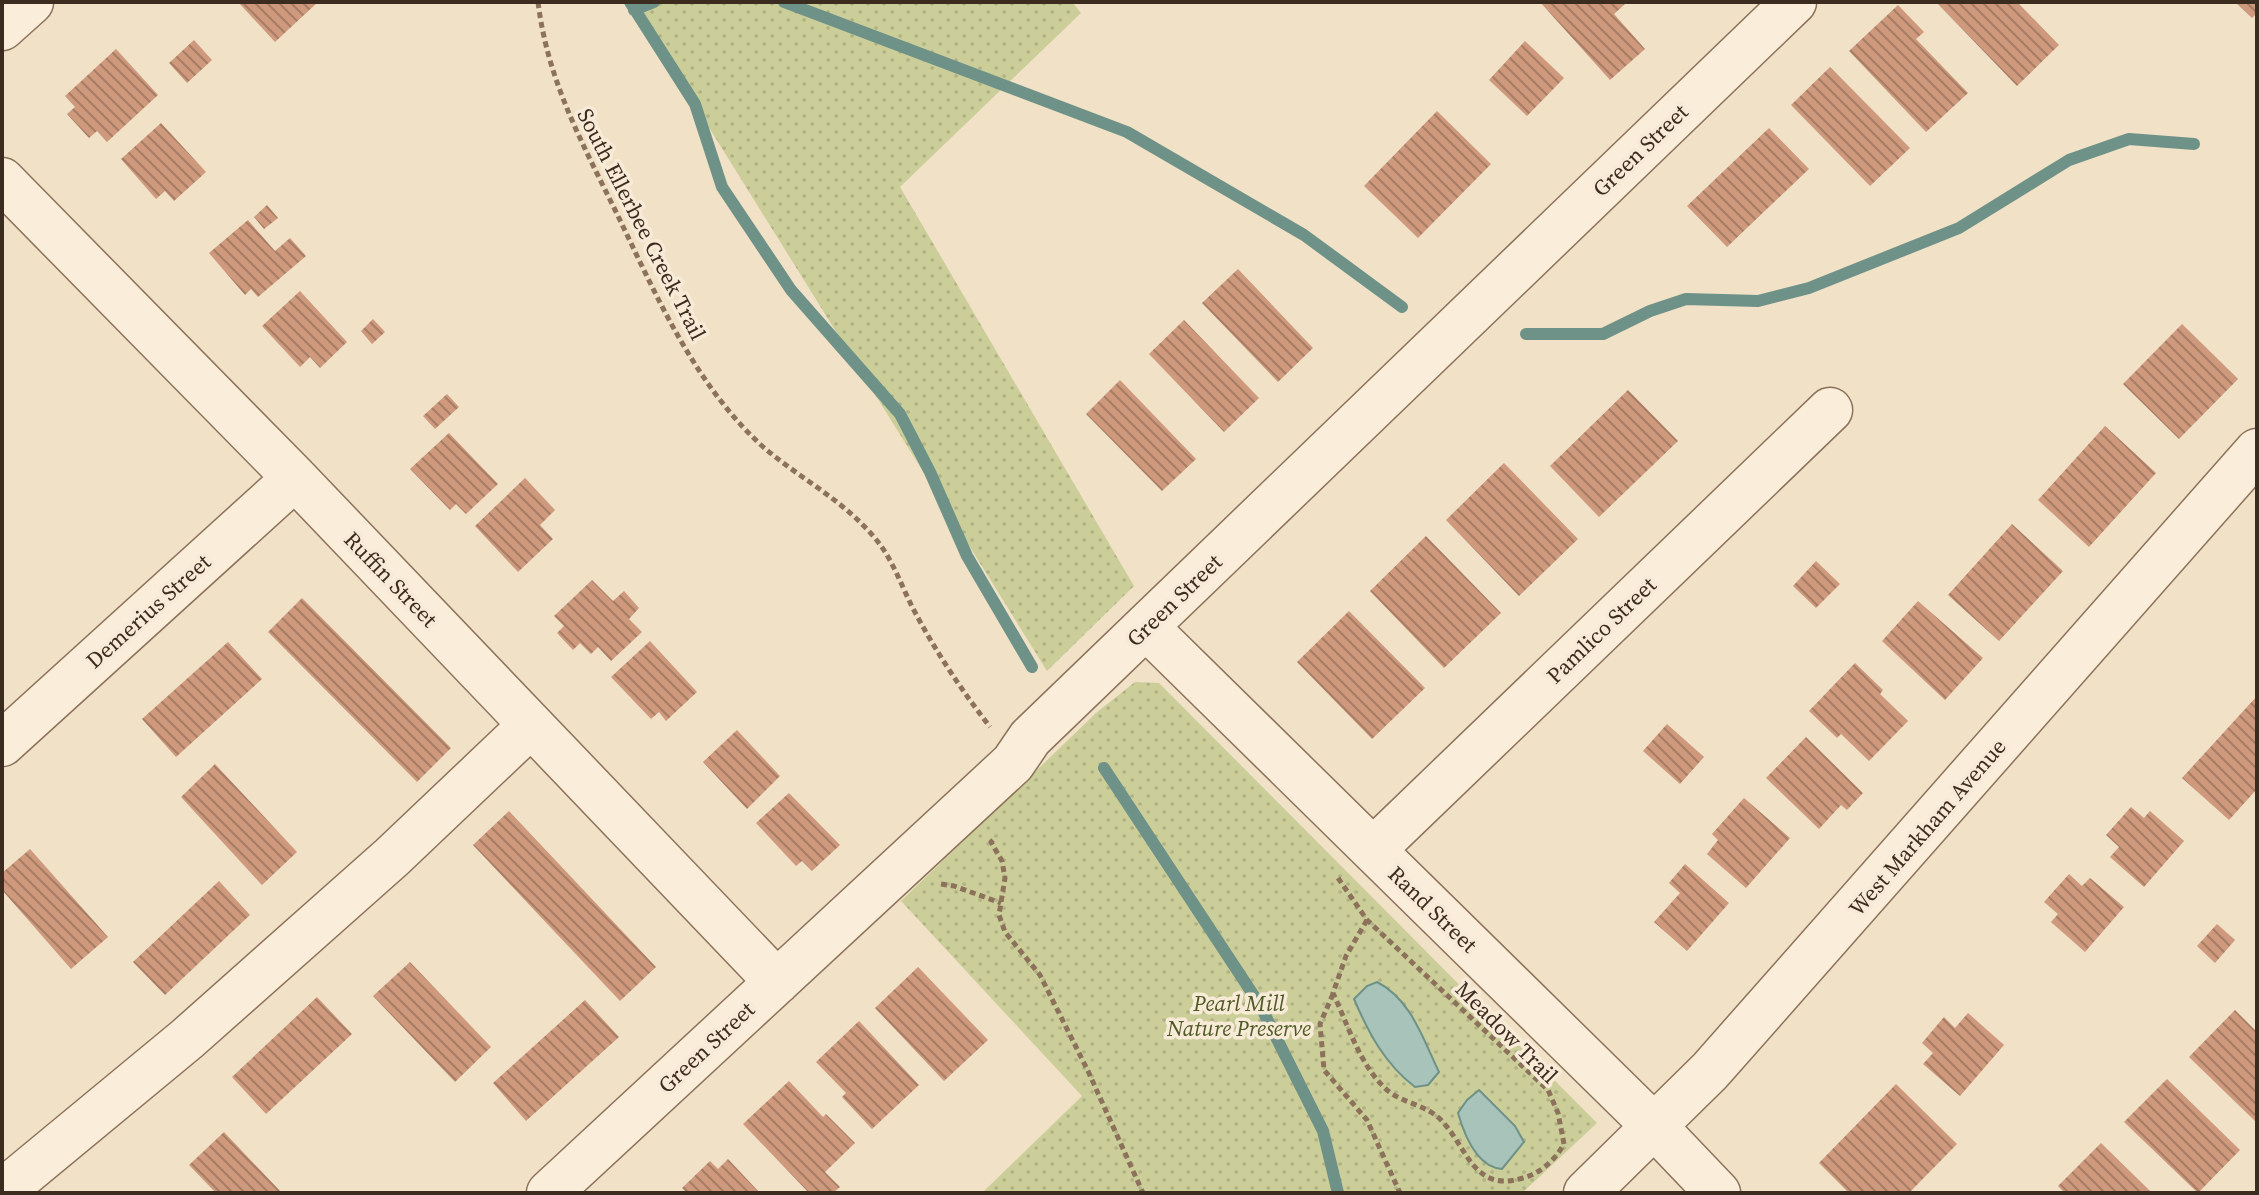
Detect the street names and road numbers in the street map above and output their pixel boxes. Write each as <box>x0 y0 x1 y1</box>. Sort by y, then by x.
street label: Green Street <box>1586 96 1695 203</box>
street label: South Ellerbee Creek Trail <box>570 103 714 345</box>
street label: Ruffin Street <box>338 525 445 634</box>
street label: Demerius Street <box>79 546 217 675</box>
street label: Green Street <box>1120 546 1229 653</box>
street label: Pamlico Street <box>1540 569 1663 690</box>
street label: West Markham Avenue <box>1842 732 2012 922</box>
street label: Rand Street <box>1382 859 1485 960</box>
street label: Meadow Trail <box>1449 974 1565 1090</box>
street label: Green Street <box>651 994 761 1100</box>

